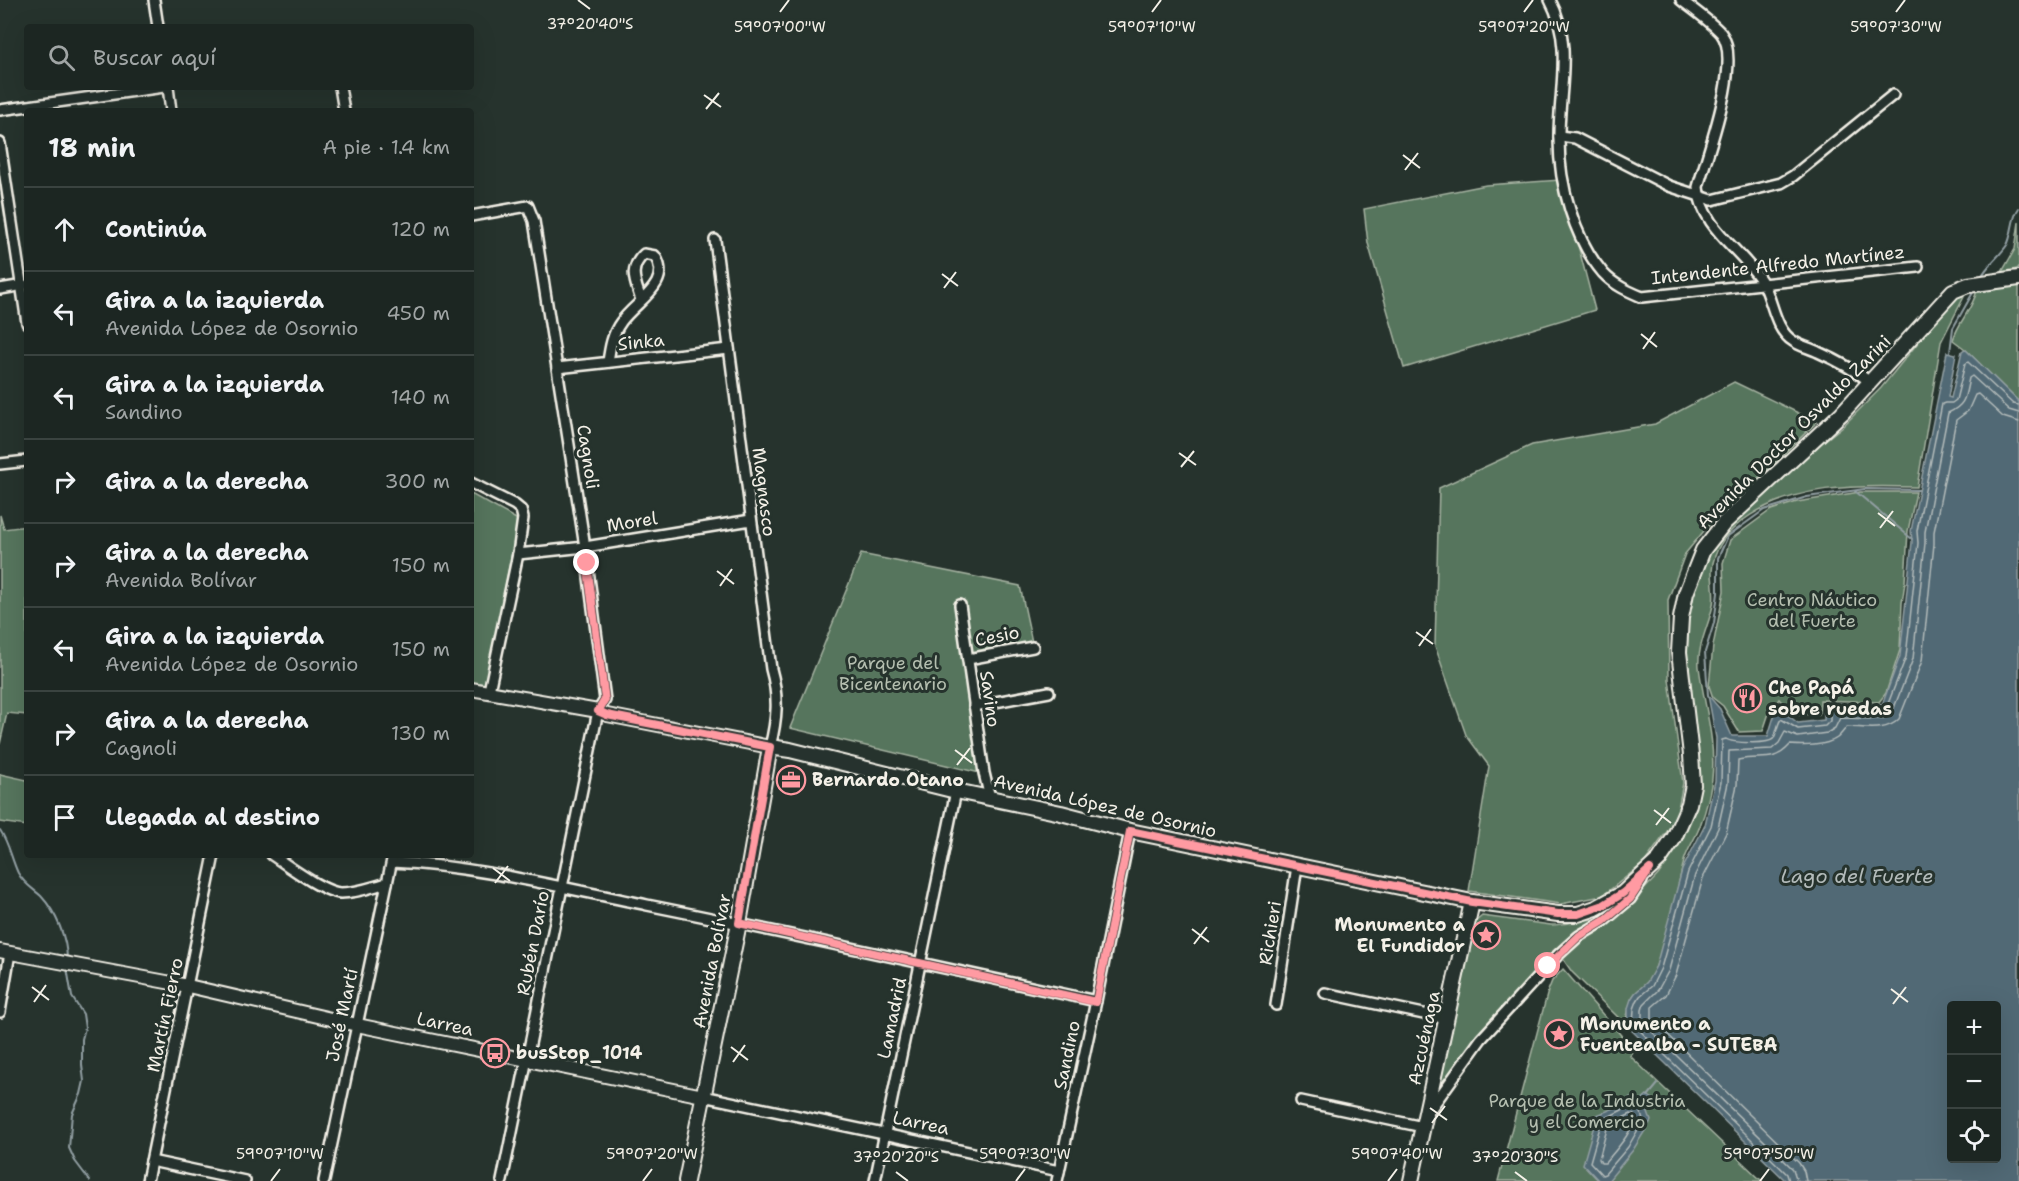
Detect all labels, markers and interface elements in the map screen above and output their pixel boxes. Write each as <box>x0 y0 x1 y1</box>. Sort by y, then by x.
text: 37°20'40"S <box>547 14 633 34</box>
text: 59°07'00"W <box>734 17 826 37</box>
text: 59°07'10"W <box>1108 17 1196 37</box>
text: 59°07'20"W <box>1478 17 1570 37</box>
text: 59°07'30"W <box>1850 17 1942 37</box>
search box <box>24 24 474 90</box>
icon: search <box>45 41 78 74</box>
text: Buscar aquí <box>93 43 216 72</box>
text: 18 min <box>48 130 136 165</box>
text: A pie · 1.4 km <box>323 134 450 160</box>
icon: ahead <box>48 213 81 246</box>
text: Continúa <box>105 215 207 244</box>
text: 120 m <box>391 216 450 242</box>
street label: Intendente Alfredo Martínez <box>1650 240 1906 290</box>
text: Gira a la izquierda <box>105 286 324 315</box>
icon: left <box>48 297 81 330</box>
text: 450 m <box>386 300 450 326</box>
text: Avenida López de Osornio <box>105 315 358 341</box>
street label: Sinka <box>616 328 666 356</box>
street label: Avenida Doctor Osvaldo Zarini <box>1692 330 1896 534</box>
text: Gira a la izquierda <box>105 370 324 399</box>
icon: left <box>48 381 81 414</box>
text: 140 m <box>391 384 450 410</box>
text: Sandino <box>105 399 183 425</box>
street label: Cagnoli <box>571 423 605 491</box>
street label: Magnasco <box>747 446 781 538</box>
icon: right <box>48 465 81 498</box>
text: Gira a la derecha <box>105 467 309 496</box>
text: 300 m <box>384 468 450 494</box>
street label: Morel <box>605 506 660 538</box>
text: Gira a la derecha <box>105 538 309 567</box>
icon: right <box>48 549 81 582</box>
route end <box>573 549 599 575</box>
text: 150 m <box>392 552 450 578</box>
text: Avenida Bolívar <box>105 567 257 593</box>
park label: Centro Náutico del Fuerte <box>1747 588 1877 633</box>
street label: Cesio <box>973 620 1021 652</box>
text: Gira a la izquierda <box>105 622 324 651</box>
icon: left <box>48 633 81 666</box>
text: 150 m <box>392 636 450 662</box>
text: Avenida López de Osornio <box>105 651 358 677</box>
park label: Parque del Bicentenario <box>839 651 947 696</box>
street label: Savino <box>974 669 1006 729</box>
place label: Che Papá sobre ruedas <box>1768 676 1892 721</box>
restaurant icon: Che Papá sobre ruedas <box>1731 682 1763 714</box>
text: Gira a la derecha <box>105 706 309 735</box>
icon: right <box>48 717 81 750</box>
text: 130 m <box>391 720 450 746</box>
text: Cagnoli <box>105 735 177 761</box>
office icon: Bernardo Otano <box>775 764 807 796</box>
place label: Bernardo Otano <box>812 768 964 792</box>
street label: Avenida López de Osornio <box>991 769 1219 843</box>
icon: arrive <box>48 801 81 834</box>
text: Llegada al destino <box>105 803 320 832</box>
water label: Lago del Fuerte <box>1780 863 1934 889</box>
street label: Rubén Darío <box>511 889 555 997</box>
street label: Avenida Bolívar <box>687 891 737 1031</box>
street label: Richieri <box>1253 899 1287 967</box>
place label: Monumento a El Fundidor <box>1335 913 1466 958</box>
place icon: Monumento a El Fundidor <box>1470 919 1502 951</box>
route start <box>1534 952 1560 978</box>
street label: Martín Fierro <box>141 955 189 1075</box>
street label: José Martí <box>320 966 364 1064</box>
street label: Lamadrid <box>872 975 912 1061</box>
street label: Azcuénaga <box>1402 989 1446 1087</box>
map controls <box>1947 1001 2001 1163</box>
button: + <box>1947 1001 2001 1055</box>
street label: Larrea <box>414 1006 476 1042</box>
place label: Monumento a Fuentealba - SUTEBA <box>1580 1012 1777 1057</box>
street label: Sandino <box>1048 1018 1086 1092</box>
place icon: Monumento a Fuentealba - SUTEBA <box>1543 1018 1575 1050</box>
bus stop icon: busStop_1014 <box>479 1037 511 1069</box>
place label: busStop_1014 <box>516 1041 643 1065</box>
button: − <box>1947 1055 2001 1109</box>
park label: Parque de la Industria y el Comercio <box>1488 1089 1686 1134</box>
street label: Larrea <box>890 1105 952 1141</box>
button: locate <box>1947 1109 2001 1163</box>
text: 59°07'10"W <box>236 1144 324 1164</box>
text: 59°07'20"W <box>606 1144 698 1164</box>
text: 59°07'30"W <box>979 1144 1071 1164</box>
text: 59°07'40"W <box>1351 1144 1443 1164</box>
text: 59°07'50"W <box>1724 1144 1814 1164</box>
text: 37°20'20"S <box>853 1147 939 1167</box>
text: 37°20'30"S <box>1472 1147 1558 1167</box>

